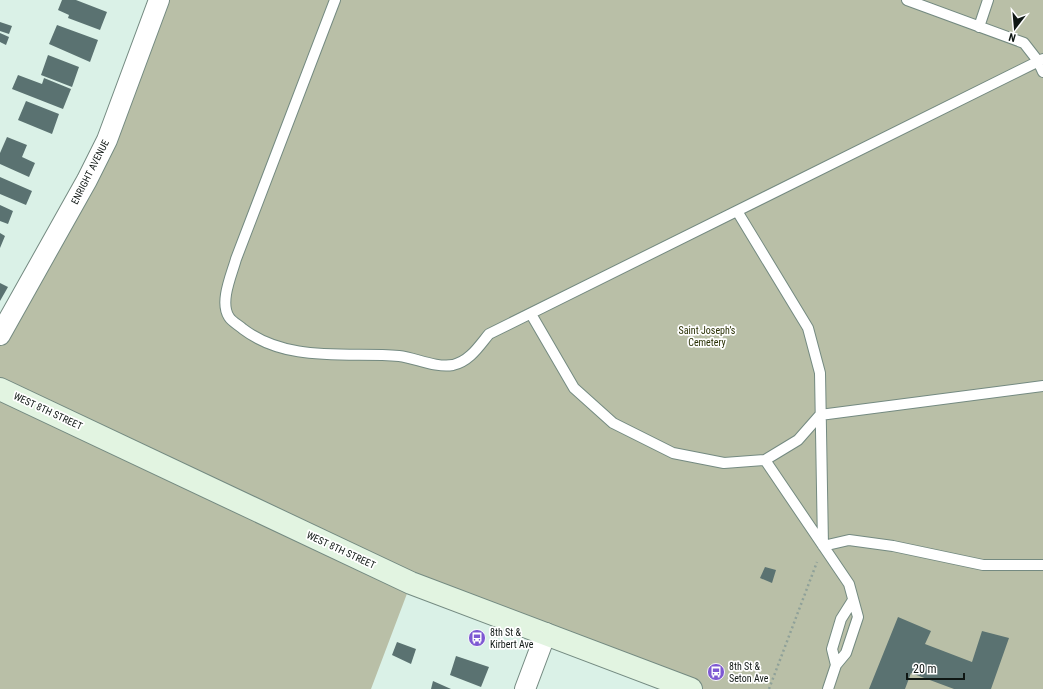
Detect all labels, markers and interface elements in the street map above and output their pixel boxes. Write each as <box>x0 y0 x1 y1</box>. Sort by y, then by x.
north arrow <box>995 8 1035 48</box>
text: N <box>1007 30 1017 44</box>
street label: ENRIGHT AVENUE <box>69 138 111 206</box>
park label: Saint Joseph’s Cemetery <box>679 325 736 348</box>
street label: WEST 8TH STREET <box>12 390 84 432</box>
street label: WEST 8TH STREET <box>305 529 377 571</box>
place label: 8th St & Kirbert Ave <box>490 627 534 650</box>
bus stop icon: 8th St & Kirbert Ave <box>467 628 487 648</box>
scale bar <box>907 655 964 681</box>
place label: 8th St & Seton Ave <box>729 661 769 684</box>
bus stop icon: 8th St & Seton Ave <box>706 662 726 682</box>
text: 20 m <box>913 662 937 676</box>

